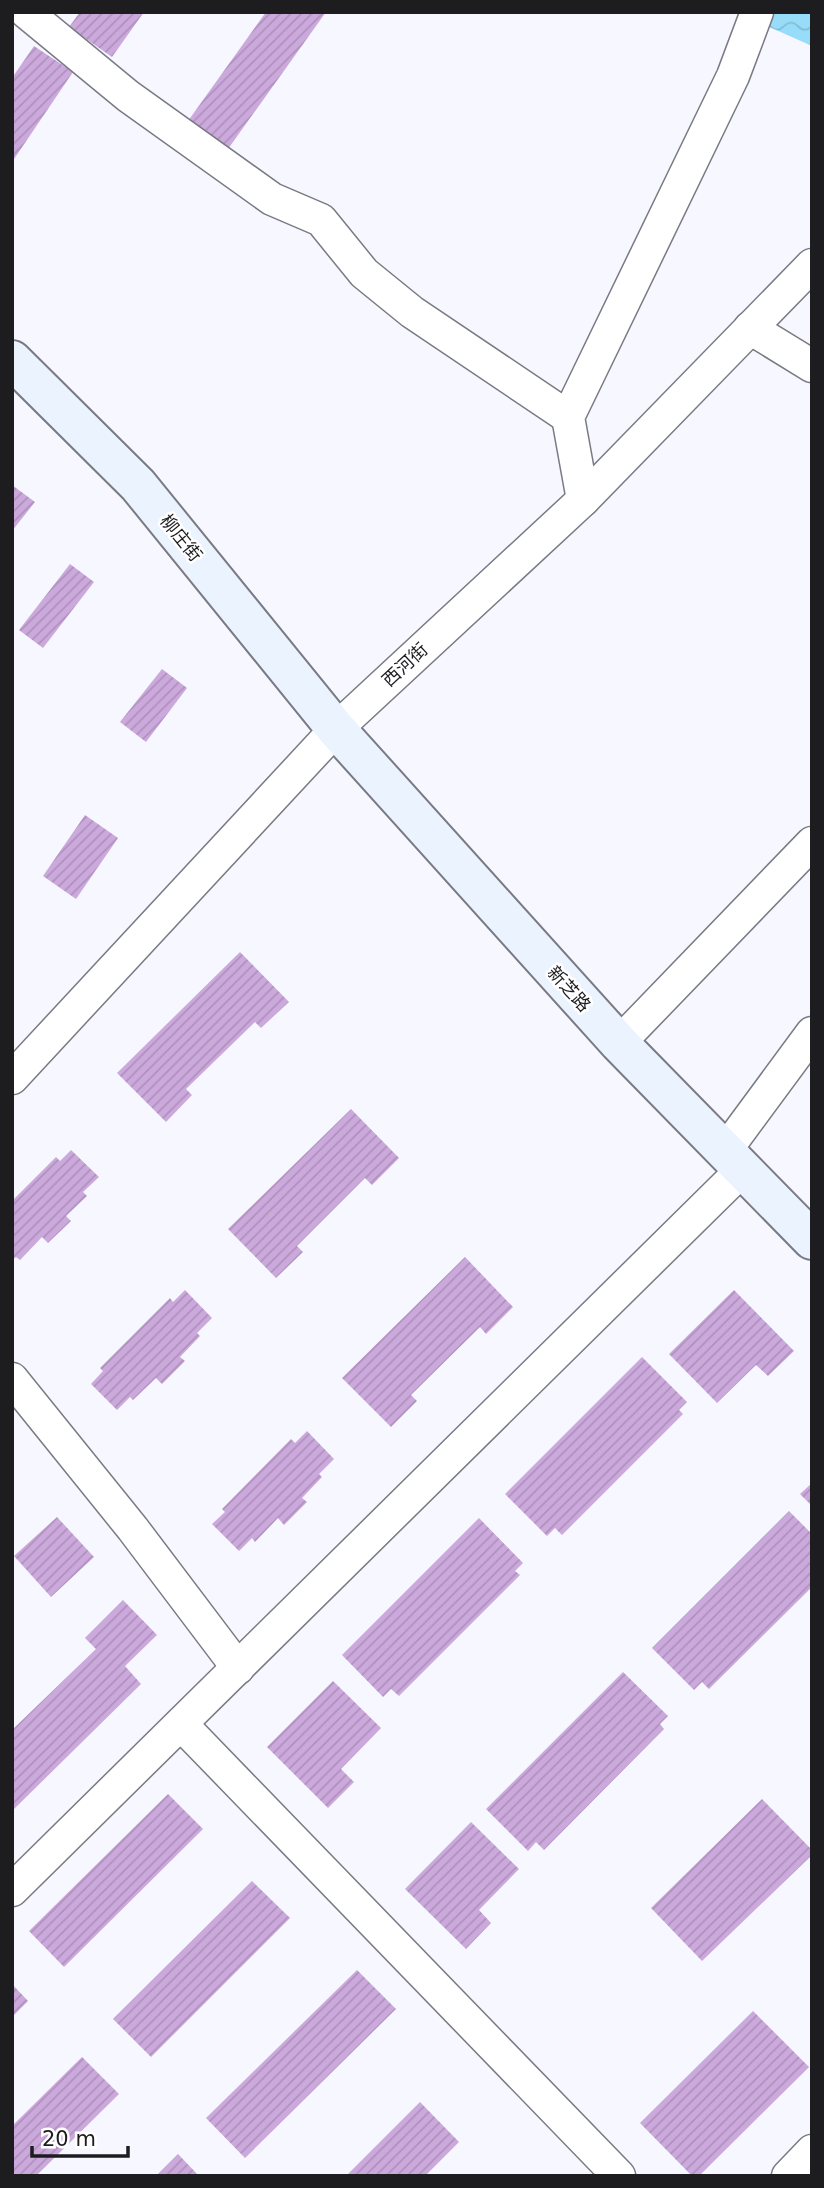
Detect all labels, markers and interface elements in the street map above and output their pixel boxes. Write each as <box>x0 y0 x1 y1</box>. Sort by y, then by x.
street label: 柳庄街 <box>156 510 207 565</box>
street label: 西河街 <box>378 639 432 691</box>
street label: 新芝路 <box>544 962 595 1016</box>
scale bar <box>32 2114 128 2158</box>
text: 20 m <box>42 2127 96 2151</box>

